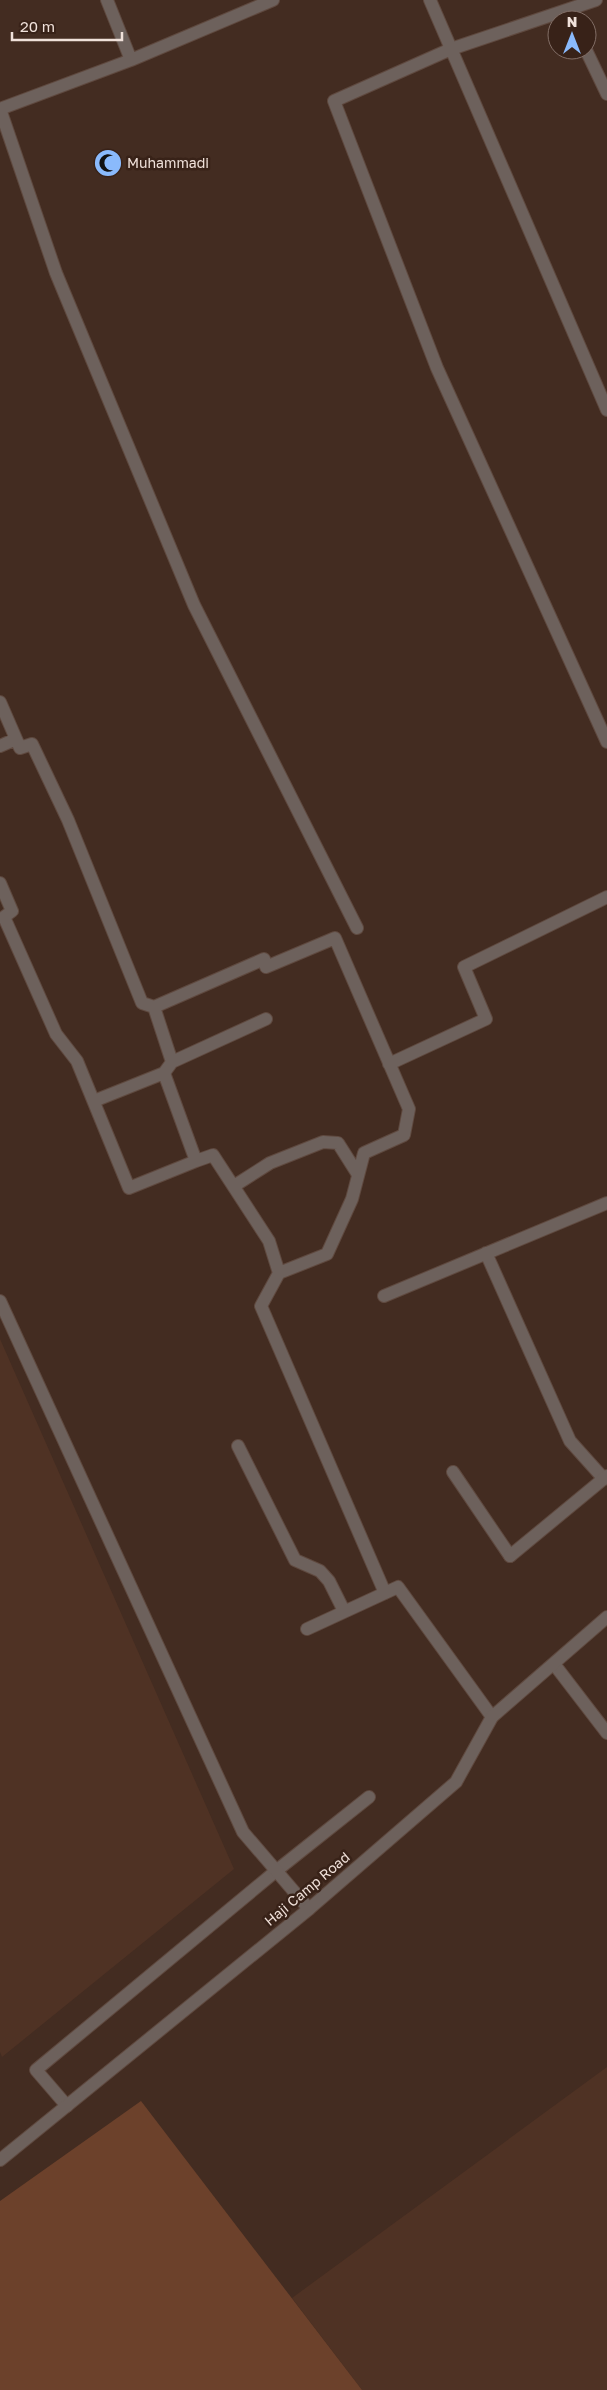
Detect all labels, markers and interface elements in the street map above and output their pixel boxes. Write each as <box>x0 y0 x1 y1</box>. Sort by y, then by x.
scale bar <box>12 10 122 42</box>
north arrow <box>547 10 597 60</box>
text: N <box>567 13 577 30</box>
text: 20 m <box>20 17 55 35</box>
mosque icon: Muhammadi <box>93 148 123 178</box>
place label: Muhammadi <box>127 154 209 171</box>
street label: Haji Camp Road <box>261 1848 353 1929</box>

